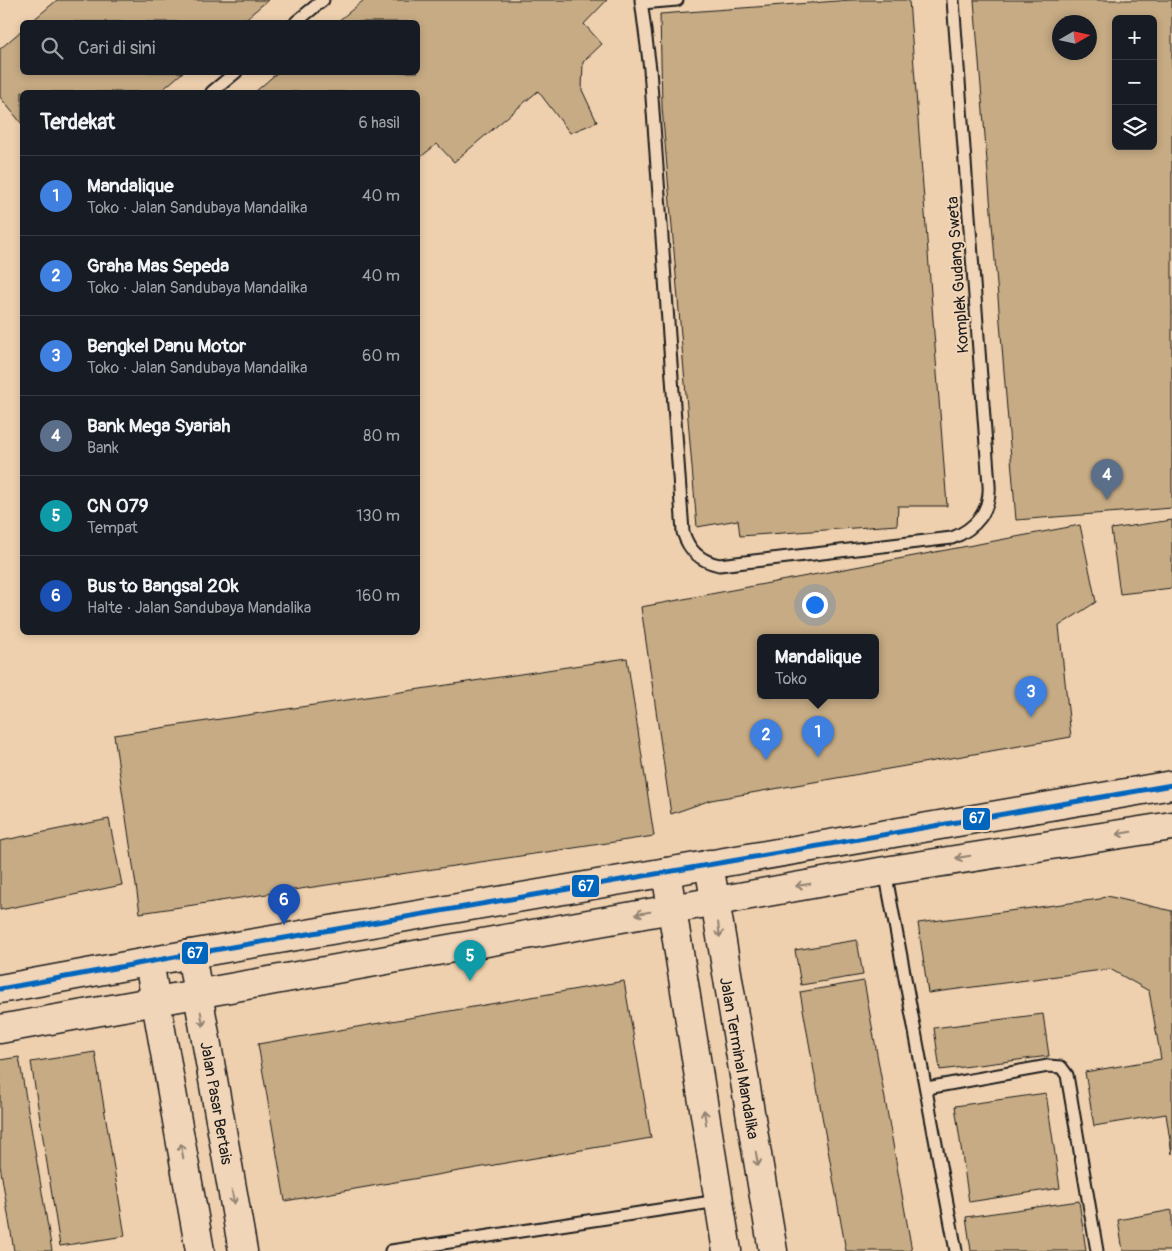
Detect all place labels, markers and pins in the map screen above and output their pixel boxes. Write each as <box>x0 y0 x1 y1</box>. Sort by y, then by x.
pin: 4 <box>1091 459 1123 500</box>
pin: 3 <box>1015 676 1047 717</box>
pin: 1 <box>802 716 834 757</box>
pin: 2 <box>750 719 782 760</box>
pin: 6 <box>268 884 300 925</box>
pin: 5 <box>454 940 486 981</box>

